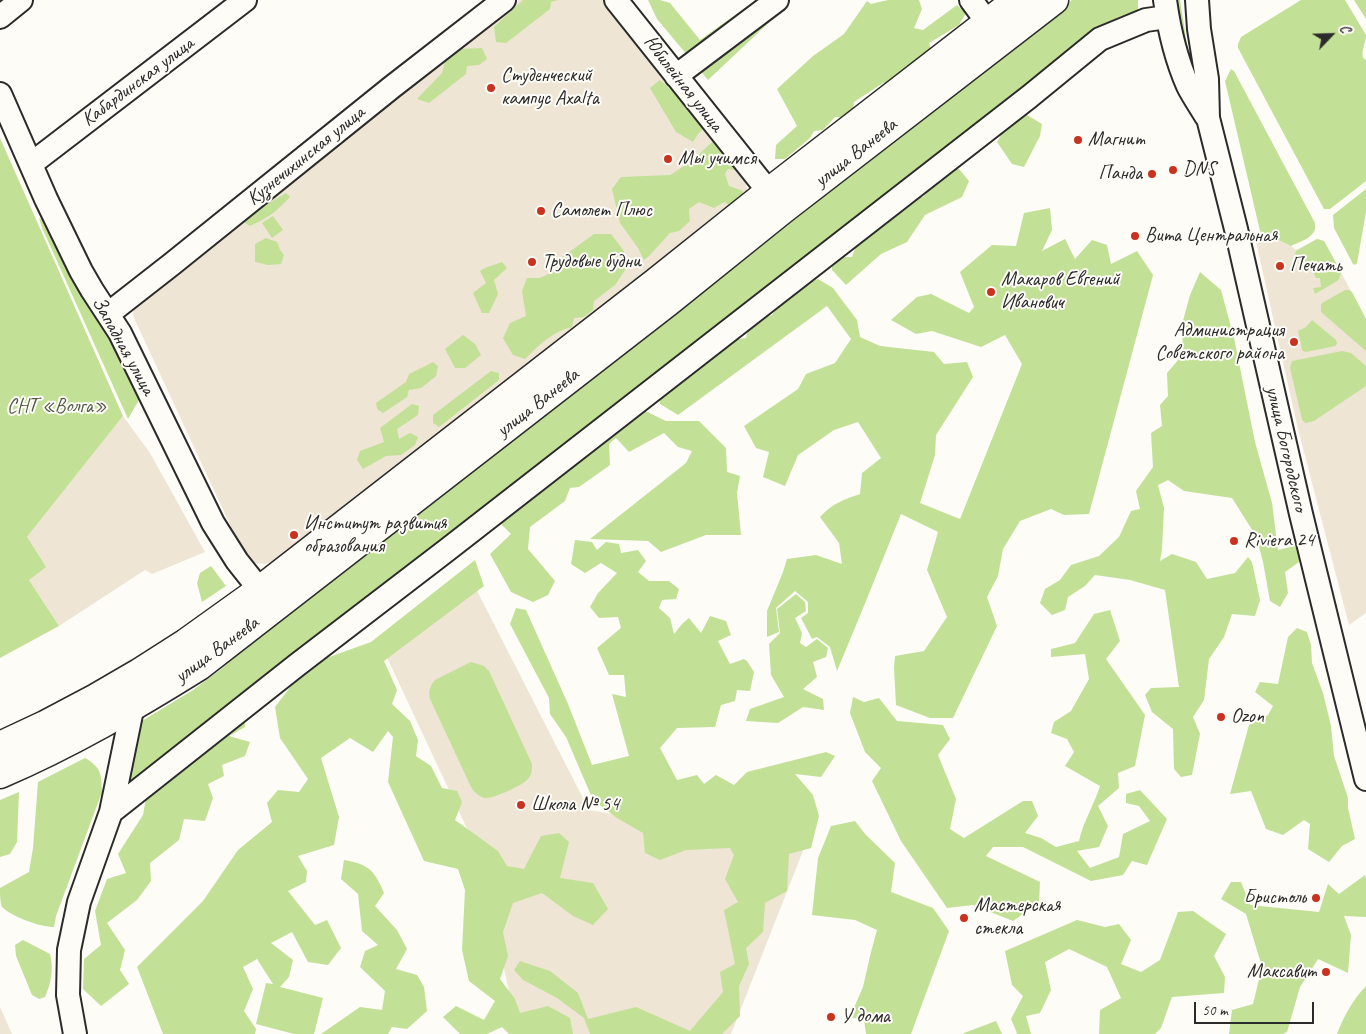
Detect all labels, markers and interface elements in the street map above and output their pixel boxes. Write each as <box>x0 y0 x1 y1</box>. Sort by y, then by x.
north arrow <box>1306 10 1356 60</box>
text: С <box>1336 22 1354 35</box>
street label: Юбилейная улица <box>638 31 728 137</box>
street label: Кабардинская улица <box>77 32 199 132</box>
place label: Студенческий кампус Axalta <box>501 64 599 111</box>
marker: Студенческий кампус Axalta <box>485 82 497 94</box>
street label: Кузнечихинская улица <box>242 101 370 211</box>
street label: улица Ванеева <box>810 113 902 193</box>
place label: Магнит <box>1088 128 1145 152</box>
marker: Магнит <box>1072 134 1084 146</box>
place label: Мы учимся <box>678 147 756 171</box>
marker: Мы учимся <box>662 153 674 165</box>
place label: DNS <box>1183 158 1216 182</box>
place label: Панда <box>1099 162 1142 186</box>
marker: DNS <box>1167 164 1179 176</box>
marker: Панда <box>1146 168 1158 180</box>
place label: Самолет Плюс <box>551 199 652 223</box>
marker: Самолет Плюс <box>535 205 547 217</box>
place label: Вита Центральная <box>1145 224 1277 248</box>
marker: Вита Центральная <box>1129 230 1141 242</box>
place label: Трудовые будни <box>542 250 641 274</box>
place label: Печать <box>1290 254 1342 278</box>
marker: Трудовые будни <box>526 256 538 268</box>
marker: Печать <box>1274 260 1286 272</box>
place label: Макаров Евгений Иванович <box>1001 268 1120 315</box>
marker: Макаров Евгений Иванович <box>985 286 997 298</box>
street label: Западная улица <box>86 293 160 399</box>
place label: Администрация Советского района <box>1156 319 1284 366</box>
marker: Администрация Советского района <box>1288 336 1300 348</box>
street label: улица Ванеева <box>492 363 584 443</box>
street label: улица Богородского <box>1260 384 1312 514</box>
park label: СНТ «Волга» <box>7 395 107 419</box>
place label: Институт развития образования <box>304 512 447 559</box>
marker: Институт развития образования <box>288 529 300 541</box>
place label: Riviera 24 <box>1244 529 1314 553</box>
marker: Riviera 24 <box>1228 535 1240 547</box>
street label: улица Ванеева <box>170 611 264 689</box>
place label: Ozon <box>1231 705 1264 729</box>
marker: Ozon <box>1215 711 1227 723</box>
place label: Школа № 54 <box>531 793 619 817</box>
marker: Школа № 54 <box>515 799 527 811</box>
place label: Бристоль <box>1244 886 1306 910</box>
marker: Бристоль <box>1310 892 1322 904</box>
place label: Мастерская стекла <box>974 894 1060 941</box>
marker: Мастерская стекла <box>958 912 970 924</box>
place label: Максавит <box>1247 960 1316 984</box>
marker: Максавит <box>1320 966 1332 978</box>
scale bar <box>1196 992 1316 1024</box>
text: 50 m <box>1202 1001 1228 1020</box>
place label: У дома <box>841 1005 890 1029</box>
marker: У дома <box>825 1011 837 1023</box>

